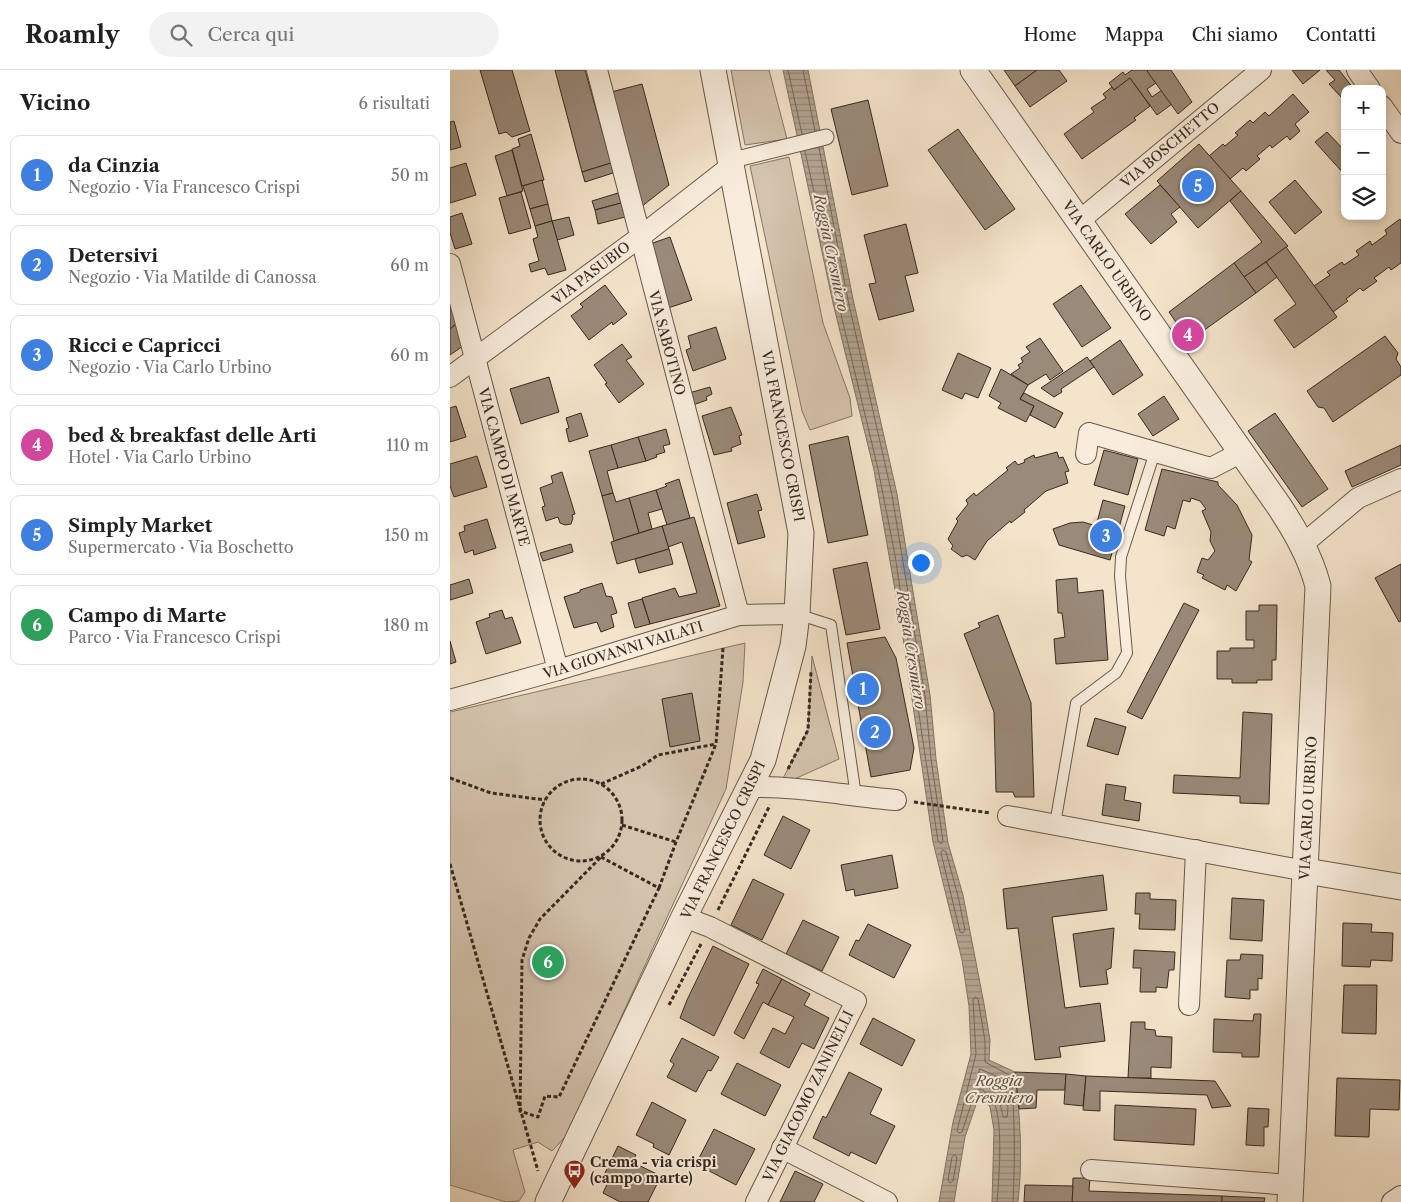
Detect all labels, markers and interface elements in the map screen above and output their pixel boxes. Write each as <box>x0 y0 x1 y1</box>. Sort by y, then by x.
search box <box>149 12 499 57</box>
text: Roamly <box>25 20 119 49</box>
icon: search <box>167 21 195 49</box>
text: Cerca qui <box>207 23 294 46</box>
text: Home <box>1024 24 1076 46</box>
text: Mappa <box>1104 24 1164 46</box>
text: Chi siamo <box>1192 24 1278 46</box>
text: Contatti <box>1306 24 1376 46</box>
map controls <box>1341 85 1386 220</box>
button: + <box>1341 85 1386 130</box>
text: Vicino <box>20 90 90 115</box>
text: 6 risultati <box>359 93 430 113</box>
street label: VIA BOSCHETTO <box>1116 98 1223 192</box>
button: − <box>1341 130 1386 175</box>
text: da Cinzia <box>68 154 160 177</box>
text: 1 <box>33 165 41 185</box>
text: 50 m <box>391 165 429 185</box>
pin: 5 <box>1182 167 1214 205</box>
button: layers <box>1341 175 1386 220</box>
text: Negozio · Via Francesco Crispi <box>68 177 300 197</box>
water label: Roggia Cresmiero <box>810 191 853 313</box>
street label: VIA CARLO URBINO <box>1058 196 1156 325</box>
street label: VIA PASUBIO <box>547 238 634 309</box>
text: Detersivi <box>68 244 158 267</box>
text: 2 <box>32 255 42 275</box>
text: 60 m <box>390 255 429 275</box>
text: Negozio · Via Matilde di Canossa <box>68 267 317 287</box>
street label: VIA SABOTINO <box>644 288 690 397</box>
pin: 4 <box>1172 316 1204 354</box>
text: Ricci e Capricci <box>68 334 221 357</box>
text: 3 <box>32 345 42 365</box>
text: 60 m <box>390 345 429 365</box>
street label: VIA FRANCESCO CRISPI <box>757 348 808 523</box>
text: Negozio · Via Carlo Urbino <box>68 357 272 377</box>
street label: VIA CAMPO DI MARTE <box>474 385 534 548</box>
text: bed & breakfast delle Arti <box>68 424 317 447</box>
text: 4 <box>32 435 42 455</box>
text: 110 m <box>386 435 429 455</box>
text: Hotel · Via Carlo Urbino <box>68 447 251 467</box>
text: Simply Market <box>68 514 212 537</box>
pin: 3 <box>1090 517 1122 555</box>
text: 5 <box>33 525 41 545</box>
text: 150 m <box>384 525 429 545</box>
text: Supermercato · Via Boschetto <box>68 537 293 557</box>
your location <box>908 550 934 576</box>
water label: Roggia Cresmiero <box>893 588 930 711</box>
text: Campo di Marte <box>68 604 226 627</box>
text: 6 <box>32 615 42 635</box>
text: 180 m <box>383 615 429 635</box>
street label: VIA GIOVANNI VAILATI <box>540 617 705 683</box>
text: Parco · Via Francesco Crispi <box>68 627 281 647</box>
pin: 1 <box>847 670 879 708</box>
pin: 2 <box>859 713 891 751</box>
street label: VIA CARLO URBINO <box>1295 736 1321 881</box>
street label: VIA FRANCESCO CRISPI <box>676 758 769 923</box>
pin: 6 <box>532 943 564 981</box>
street label: VIA GIACOMO ZANINELLI <box>758 1007 857 1186</box>
water label: Roggia Cresmiero <box>965 1071 1033 1107</box>
place label: Crema - via crispi (campo marte) <box>590 1153 716 1187</box>
bus stop icon: Crema - via crispi (campo marte) <box>562 1158 586 1189</box>

